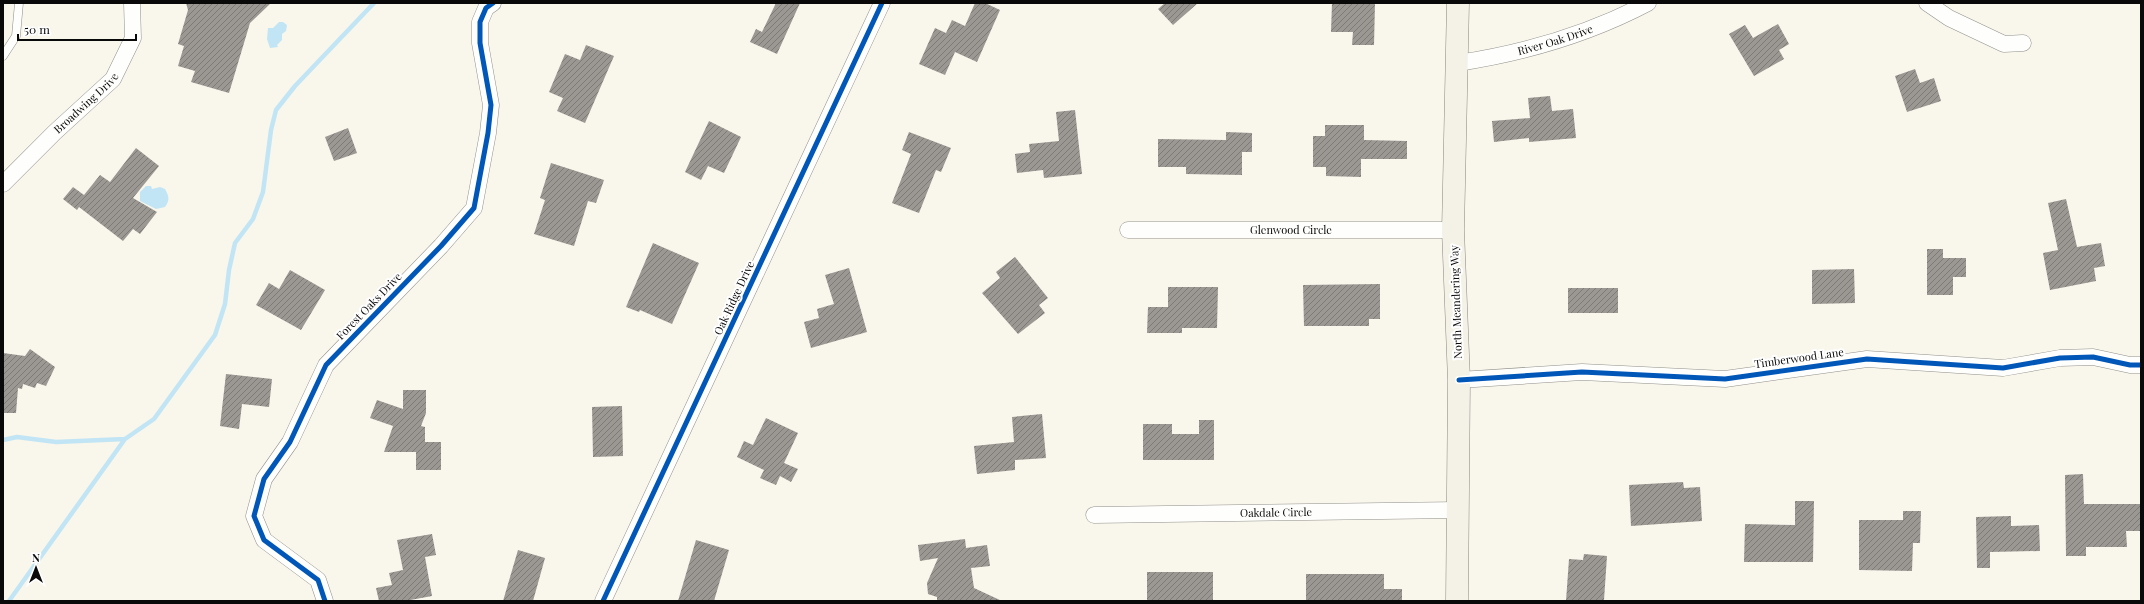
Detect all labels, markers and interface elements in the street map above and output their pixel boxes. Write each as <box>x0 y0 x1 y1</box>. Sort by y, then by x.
scale bar <box>18 16 136 42</box>
text: 50 m <box>24 21 50 37</box>
street label: River Oak Drive <box>1516 21 1595 58</box>
street label: Broadwing Drive <box>50 70 122 137</box>
street label: Glenwood Circle <box>1250 222 1332 237</box>
street label: North Meandering Way <box>1446 245 1465 359</box>
street label: Oak Ridge Drive <box>710 258 757 337</box>
street label: Forest Oaks Drive <box>333 269 405 342</box>
street label: Timberwood Lane <box>1753 344 1845 371</box>
street label: Oakdale Circle <box>1240 504 1313 520</box>
north arrow <box>16 548 56 588</box>
text: N <box>32 550 40 565</box>

